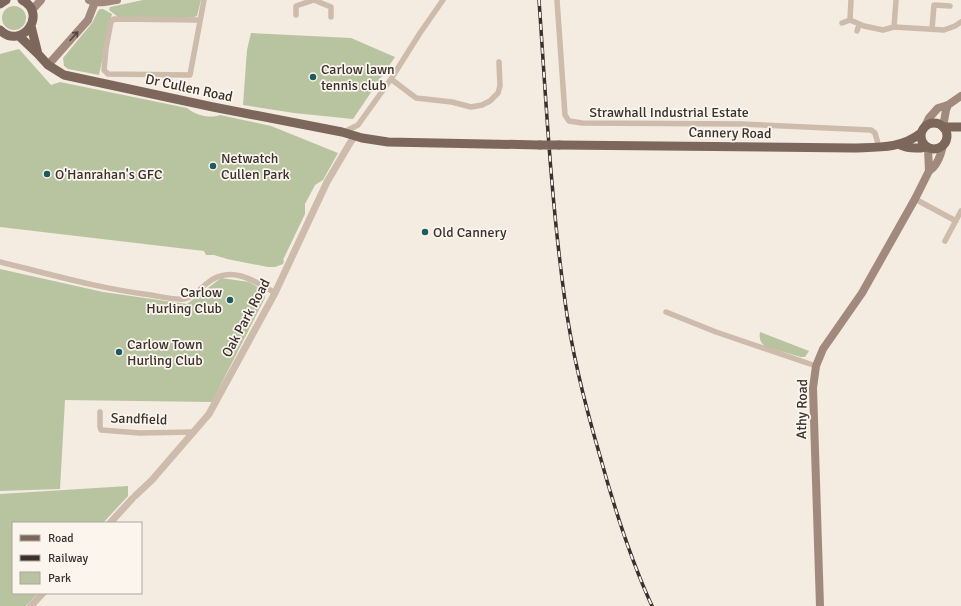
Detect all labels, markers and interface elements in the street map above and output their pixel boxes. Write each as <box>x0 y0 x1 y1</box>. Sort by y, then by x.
one-way arrow <box>69 31 78 41</box>
place label: Carlow lawn tennis club <box>321 61 395 94</box>
street label: Dr Cullen Road <box>144 70 234 106</box>
marker: Carlow lawn tennis club <box>308 72 318 82</box>
street label: Strawhall Industrial Estate <box>589 104 749 121</box>
street label: Cannery Road <box>688 124 772 142</box>
place label: Netwatch Cullen Park <box>221 150 290 183</box>
marker: Netwatch Cullen Park <box>208 161 218 171</box>
place label: O'Hanrahan's GFC <box>55 166 163 183</box>
marker: O'Hanrahan's GFC <box>42 169 52 179</box>
place label: Old Cannery <box>433 224 507 241</box>
marker: Old Cannery <box>420 227 430 237</box>
street label: Oak Park Road <box>218 276 274 360</box>
place label: Carlow Hurling Club <box>146 284 222 317</box>
marker: Carlow Hurling Club <box>225 295 235 305</box>
place label: Carlow Town Hurling Club <box>127 336 203 369</box>
marker: Carlow Town Hurling Club <box>114 347 124 357</box>
street label: Athy Road <box>793 379 811 439</box>
street label: Sandfield <box>110 410 168 428</box>
legend <box>12 522 142 594</box>
text: Road <box>48 531 74 546</box>
text: Railway <box>48 551 88 566</box>
text: Park <box>48 571 71 586</box>

